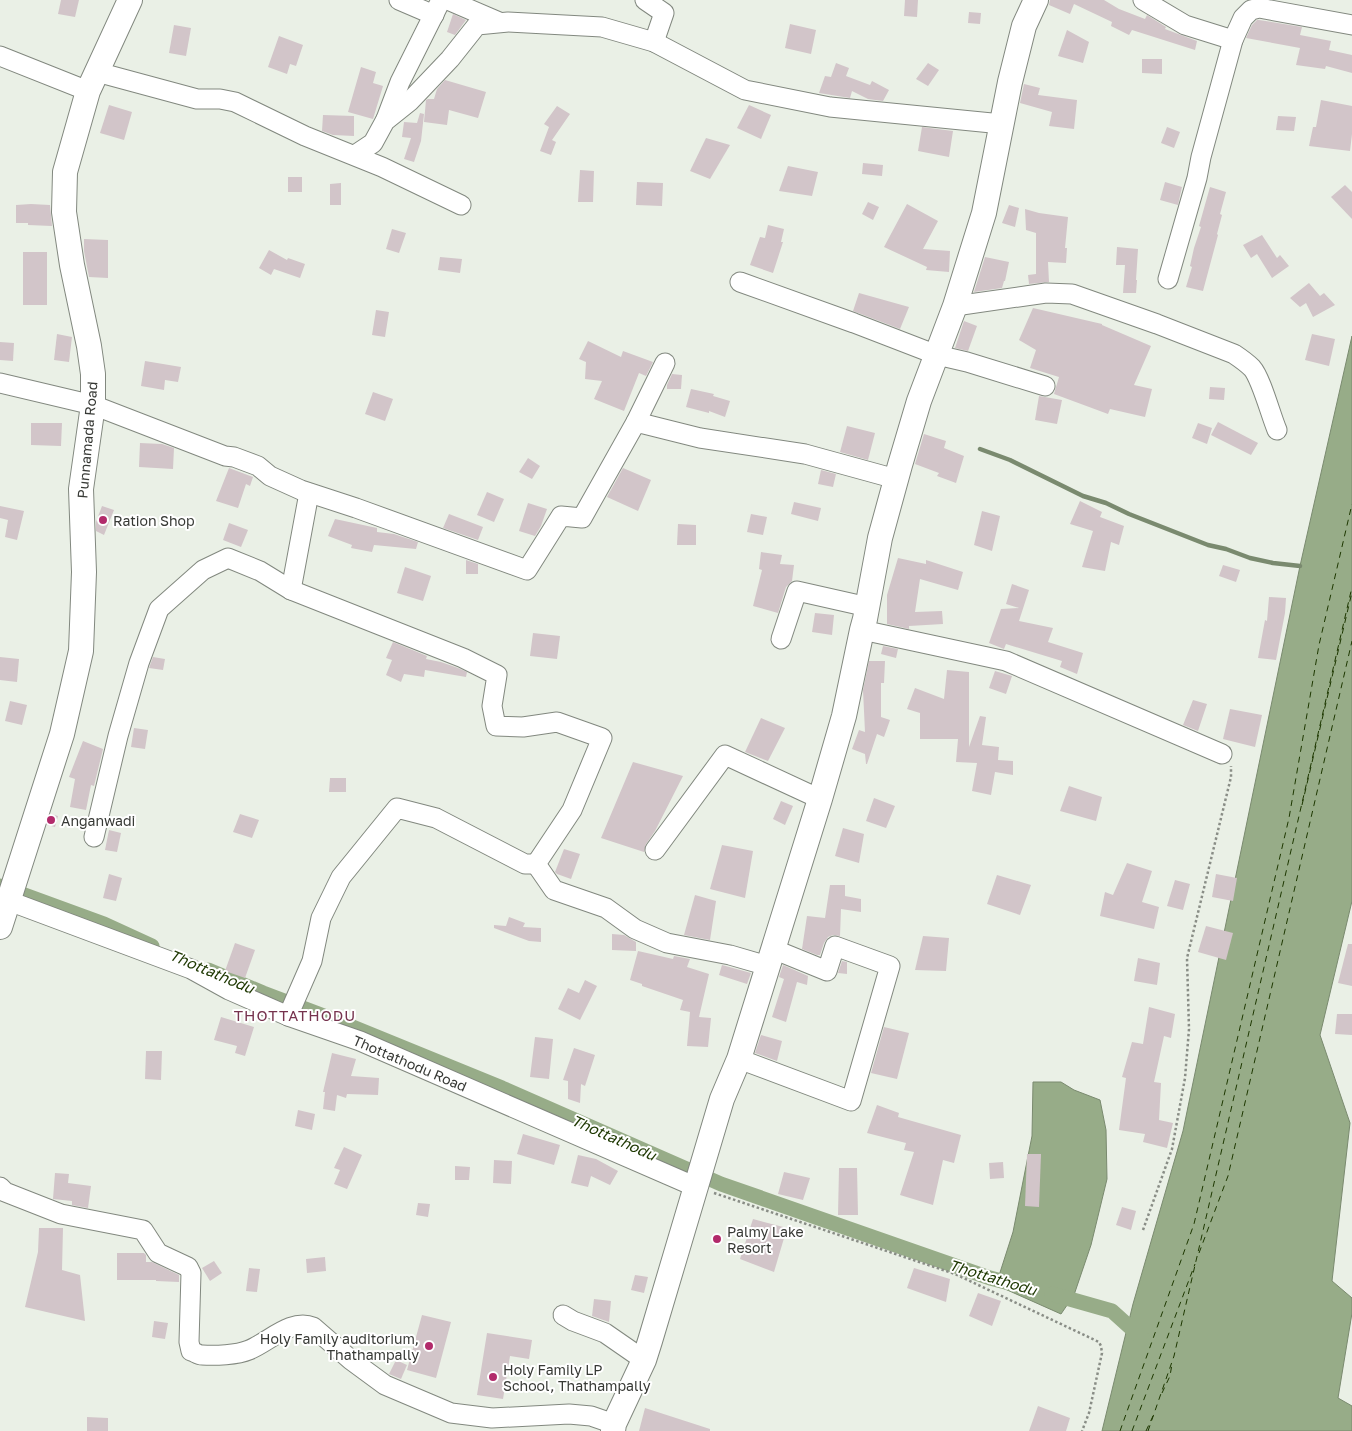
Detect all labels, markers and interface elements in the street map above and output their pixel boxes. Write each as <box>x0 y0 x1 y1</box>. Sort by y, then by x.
street label: Punnamada Road <box>73 381 101 499</box>
place label: Ration Shop <box>113 512 195 529</box>
marker: Ration Shop <box>97 514 109 526</box>
place label: Anganwadi <box>61 812 135 829</box>
marker: Anganwadi <box>45 814 57 826</box>
water label: Thottathodu <box>167 945 258 997</box>
district label: THOTTATHODU <box>234 1006 356 1024</box>
street label: Thottathodu Road <box>351 1031 469 1095</box>
water label: Thottathodu <box>569 1110 660 1164</box>
place label: Palmy Lake Resort <box>727 1223 804 1256</box>
marker: Palmy Lake Resort <box>711 1233 723 1245</box>
water label: Thottathodu <box>947 1255 1040 1299</box>
place label: Holy Family auditorium, Thathampally <box>260 1330 419 1363</box>
marker: Holy Family auditorium, Thathampally <box>423 1340 435 1352</box>
place label: Holy Family LP School, Thathampally <box>503 1361 651 1394</box>
marker: Holy Family LP School, Thathampally <box>487 1371 499 1383</box>

